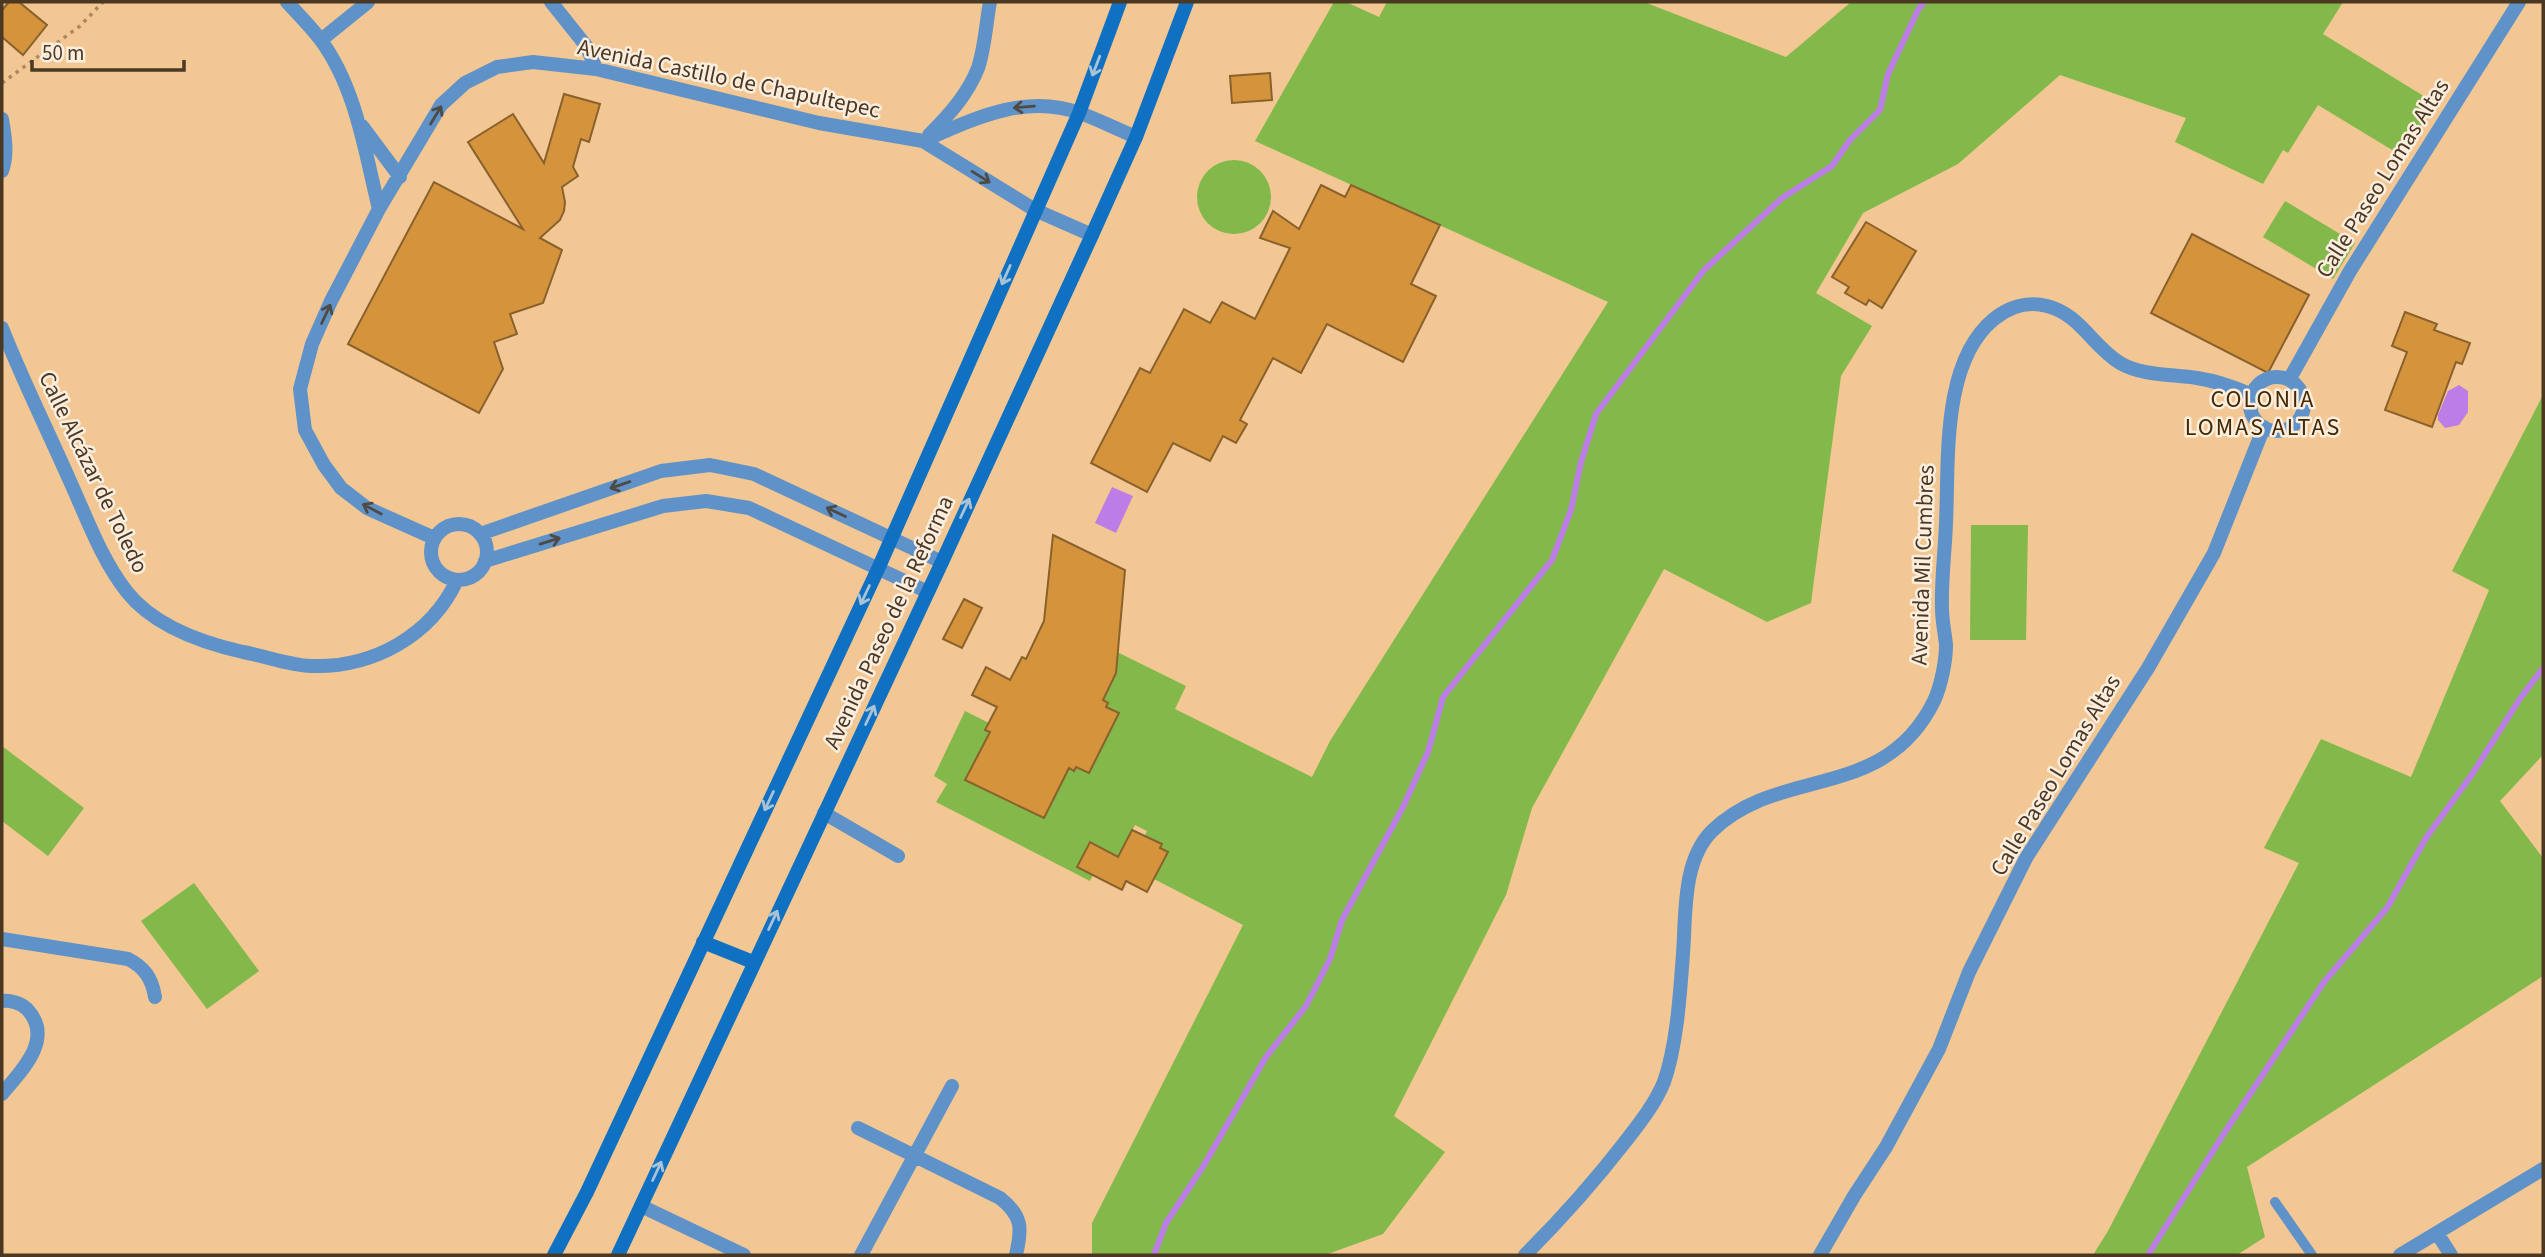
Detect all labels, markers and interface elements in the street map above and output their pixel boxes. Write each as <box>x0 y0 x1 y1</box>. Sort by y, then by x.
scale bar <box>32 28 184 72</box>
street label: Avenida Castillo de Chapultepec <box>575 30 883 127</box>
text: 50 m <box>42 38 84 68</box>
one-way arrow <box>1089 54 1102 76</box>
street label: Calle Paseo Lomas Altas <box>2308 72 2457 284</box>
one-way arrow <box>1013 101 1036 114</box>
one-way arrow <box>429 105 443 125</box>
one-way arrow <box>971 171 991 185</box>
one-way arrow <box>999 263 1012 285</box>
one-way arrow <box>319 304 333 325</box>
street label: Calle Alcázar de Toledo <box>30 366 157 579</box>
district label: COLONIA LOMAS ALTAS <box>2185 382 2341 445</box>
street label: Avenida Mil Cumbres <box>1903 464 1942 666</box>
one-way arrow <box>610 480 632 492</box>
street label: Avenida Paseo de la Reforma <box>815 490 962 754</box>
one-way arrow <box>959 498 972 519</box>
one-way arrow <box>363 502 383 516</box>
one-way arrow <box>825 505 846 518</box>
one-way arrow <box>539 533 561 546</box>
one-way arrow <box>858 584 872 605</box>
street label: Calle Paseo Lomas Altas <box>1982 668 2129 882</box>
one-way arrow <box>864 704 877 726</box>
one-way arrow <box>762 790 775 811</box>
one-way arrow <box>767 910 780 931</box>
one-way arrow <box>651 1161 664 1182</box>

